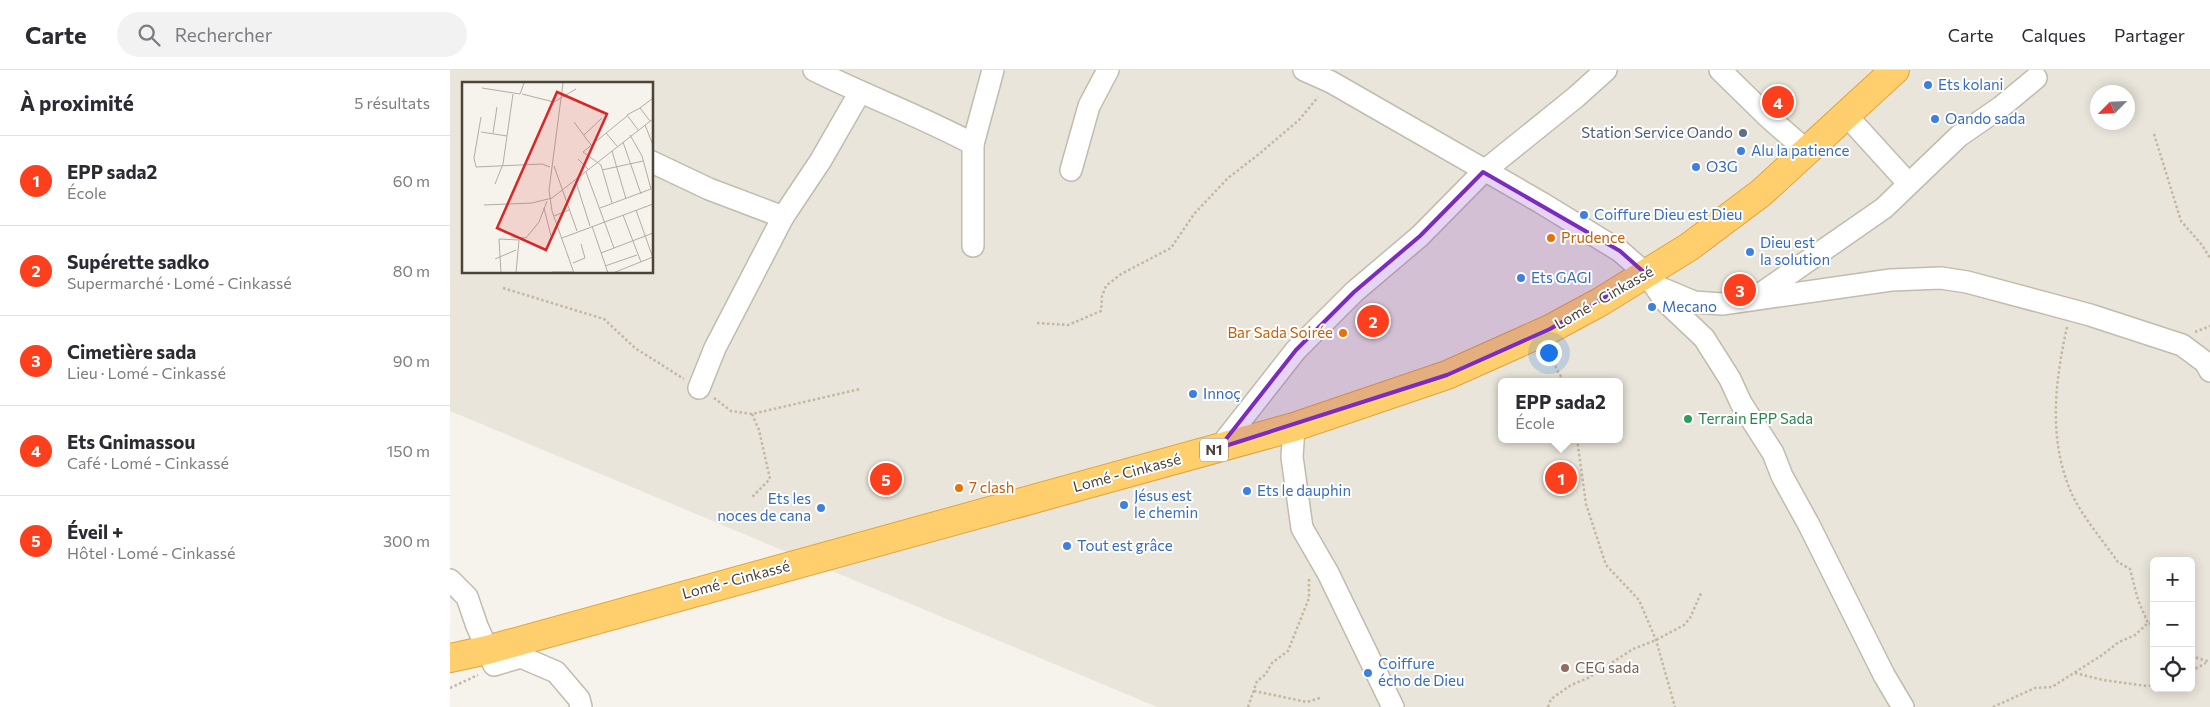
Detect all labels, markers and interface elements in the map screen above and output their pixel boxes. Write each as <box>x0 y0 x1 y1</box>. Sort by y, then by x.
search box <box>117 12 467 57</box>
text: Carte <box>25 20 87 49</box>
icon: search <box>135 21 163 49</box>
text: Rechercher <box>175 23 272 46</box>
text: Carte <box>1948 24 1993 46</box>
text: Calques <box>2021 24 2086 46</box>
text: Partager <box>2114 24 2185 46</box>
place label: Ets kolani <box>1938 75 2003 93</box>
marker: Ets kolani <box>1922 79 1934 91</box>
inset map <box>462 82 654 274</box>
pin: 4 <box>1762 83 1794 121</box>
north arrow <box>2090 85 2135 130</box>
text: À proximité <box>20 90 134 115</box>
text: 5 résultats <box>354 93 430 112</box>
place label: Oando sada <box>1945 109 2025 127</box>
marker: Oando sada <box>1929 113 1941 125</box>
place label: Station Service Oando <box>1581 123 1733 141</box>
marker: Station Service Oando <box>1737 127 1749 139</box>
place label: Alu la patience <box>1751 141 1850 159</box>
marker: Alu la patience <box>1735 145 1747 157</box>
place label: O3G <box>1706 157 1738 175</box>
text: EPP sada2 <box>67 160 157 183</box>
marker: O3G <box>1690 161 1702 173</box>
text: 1 <box>32 171 40 190</box>
text: 60 m <box>393 171 430 190</box>
text: École <box>67 183 106 202</box>
place label: Coiffure Dieu est Dieu <box>1594 205 1742 223</box>
marker: Coiffure Dieu est Dieu <box>1578 209 1590 221</box>
place label: Prudence <box>1561 228 1625 246</box>
marker: Prudence <box>1545 232 1557 244</box>
place label: Dieu est la solution <box>1760 233 1830 268</box>
marker: Dieu est la solution <box>1744 246 1756 258</box>
text: Supérette sadko <box>67 250 209 273</box>
text: 2 <box>31 261 41 280</box>
text: 80 m <box>393 261 430 280</box>
street label: Lomé - Cinkassé <box>1551 262 1656 333</box>
place label: Ets GAGI <box>1531 268 1592 286</box>
pin: 3 <box>1724 271 1756 309</box>
marker: Ets GAGI <box>1515 272 1527 284</box>
text: Supermarché · Lomé - Cinkassé <box>67 273 292 292</box>
place label: Mecano <box>1662 297 1717 315</box>
marker: Mecano <box>1646 301 1658 313</box>
pin: 2 <box>1357 302 1389 340</box>
place label: Bar Sada Soirée <box>1227 323 1333 341</box>
marker: Bar Sada Soirée <box>1337 327 1349 339</box>
text: Cimetière sada <box>67 340 196 363</box>
your location <box>1536 340 1562 366</box>
text: 3 <box>31 351 41 370</box>
text: 90 m <box>393 351 430 370</box>
text: Lieu · Lomé - Cinkassé <box>67 363 226 382</box>
popup <box>1498 378 1623 443</box>
place label: Innoç <box>1203 384 1241 402</box>
marker: Innoç <box>1187 388 1199 400</box>
text: EPP sada2 <box>1515 390 1606 413</box>
place label: Terrain EPP Sada <box>1698 409 1813 427</box>
text: École <box>1515 413 1555 432</box>
marker: Terrain EPP Sada <box>1682 413 1694 425</box>
text: Ets Gnimassou <box>67 430 195 453</box>
road number: N1 <box>1200 438 1228 462</box>
text: 4 <box>31 441 41 460</box>
text: 150 m <box>387 441 430 460</box>
street label: Lomé - Cinkassé <box>1071 449 1183 495</box>
text: Café · Lomé - Cinkassé <box>67 453 229 472</box>
pin: 1 <box>1545 459 1577 497</box>
pin: 5 <box>870 460 902 498</box>
place label: 7 clash <box>969 478 1014 496</box>
place label: Ets le dauphin <box>1257 481 1351 499</box>
marker: 7 clash <box>953 482 965 494</box>
marker: Ets le dauphin <box>1241 485 1253 497</box>
place label: Jésus est le chemin <box>1134 486 1198 521</box>
place label: Ets les noces de cana <box>717 489 811 524</box>
marker: Jésus est le chemin <box>1118 499 1130 511</box>
marker: Ets les noces de cana <box>815 502 827 514</box>
text: Éveil + <box>67 520 123 543</box>
text: 5 <box>31 531 41 550</box>
text: 300 m <box>383 531 430 550</box>
place label: Tout est grâce <box>1077 536 1173 554</box>
marker: Tout est grâce <box>1061 540 1073 552</box>
text: Hôtel · Lomé - Cinkassé <box>67 543 236 562</box>
street label: Lomé - Cinkassé <box>680 556 792 602</box>
map controls <box>2150 557 2195 692</box>
button: + <box>2150 557 2195 602</box>
button: − <box>2150 602 2195 647</box>
button: locate <box>2150 647 2195 692</box>
place label: Coiffure écho de Dieu <box>1378 654 1464 689</box>
place label: CEG sada <box>1575 658 1639 676</box>
marker: CEG sada <box>1559 662 1571 674</box>
marker: Coiffure écho de Dieu <box>1362 667 1374 679</box>

